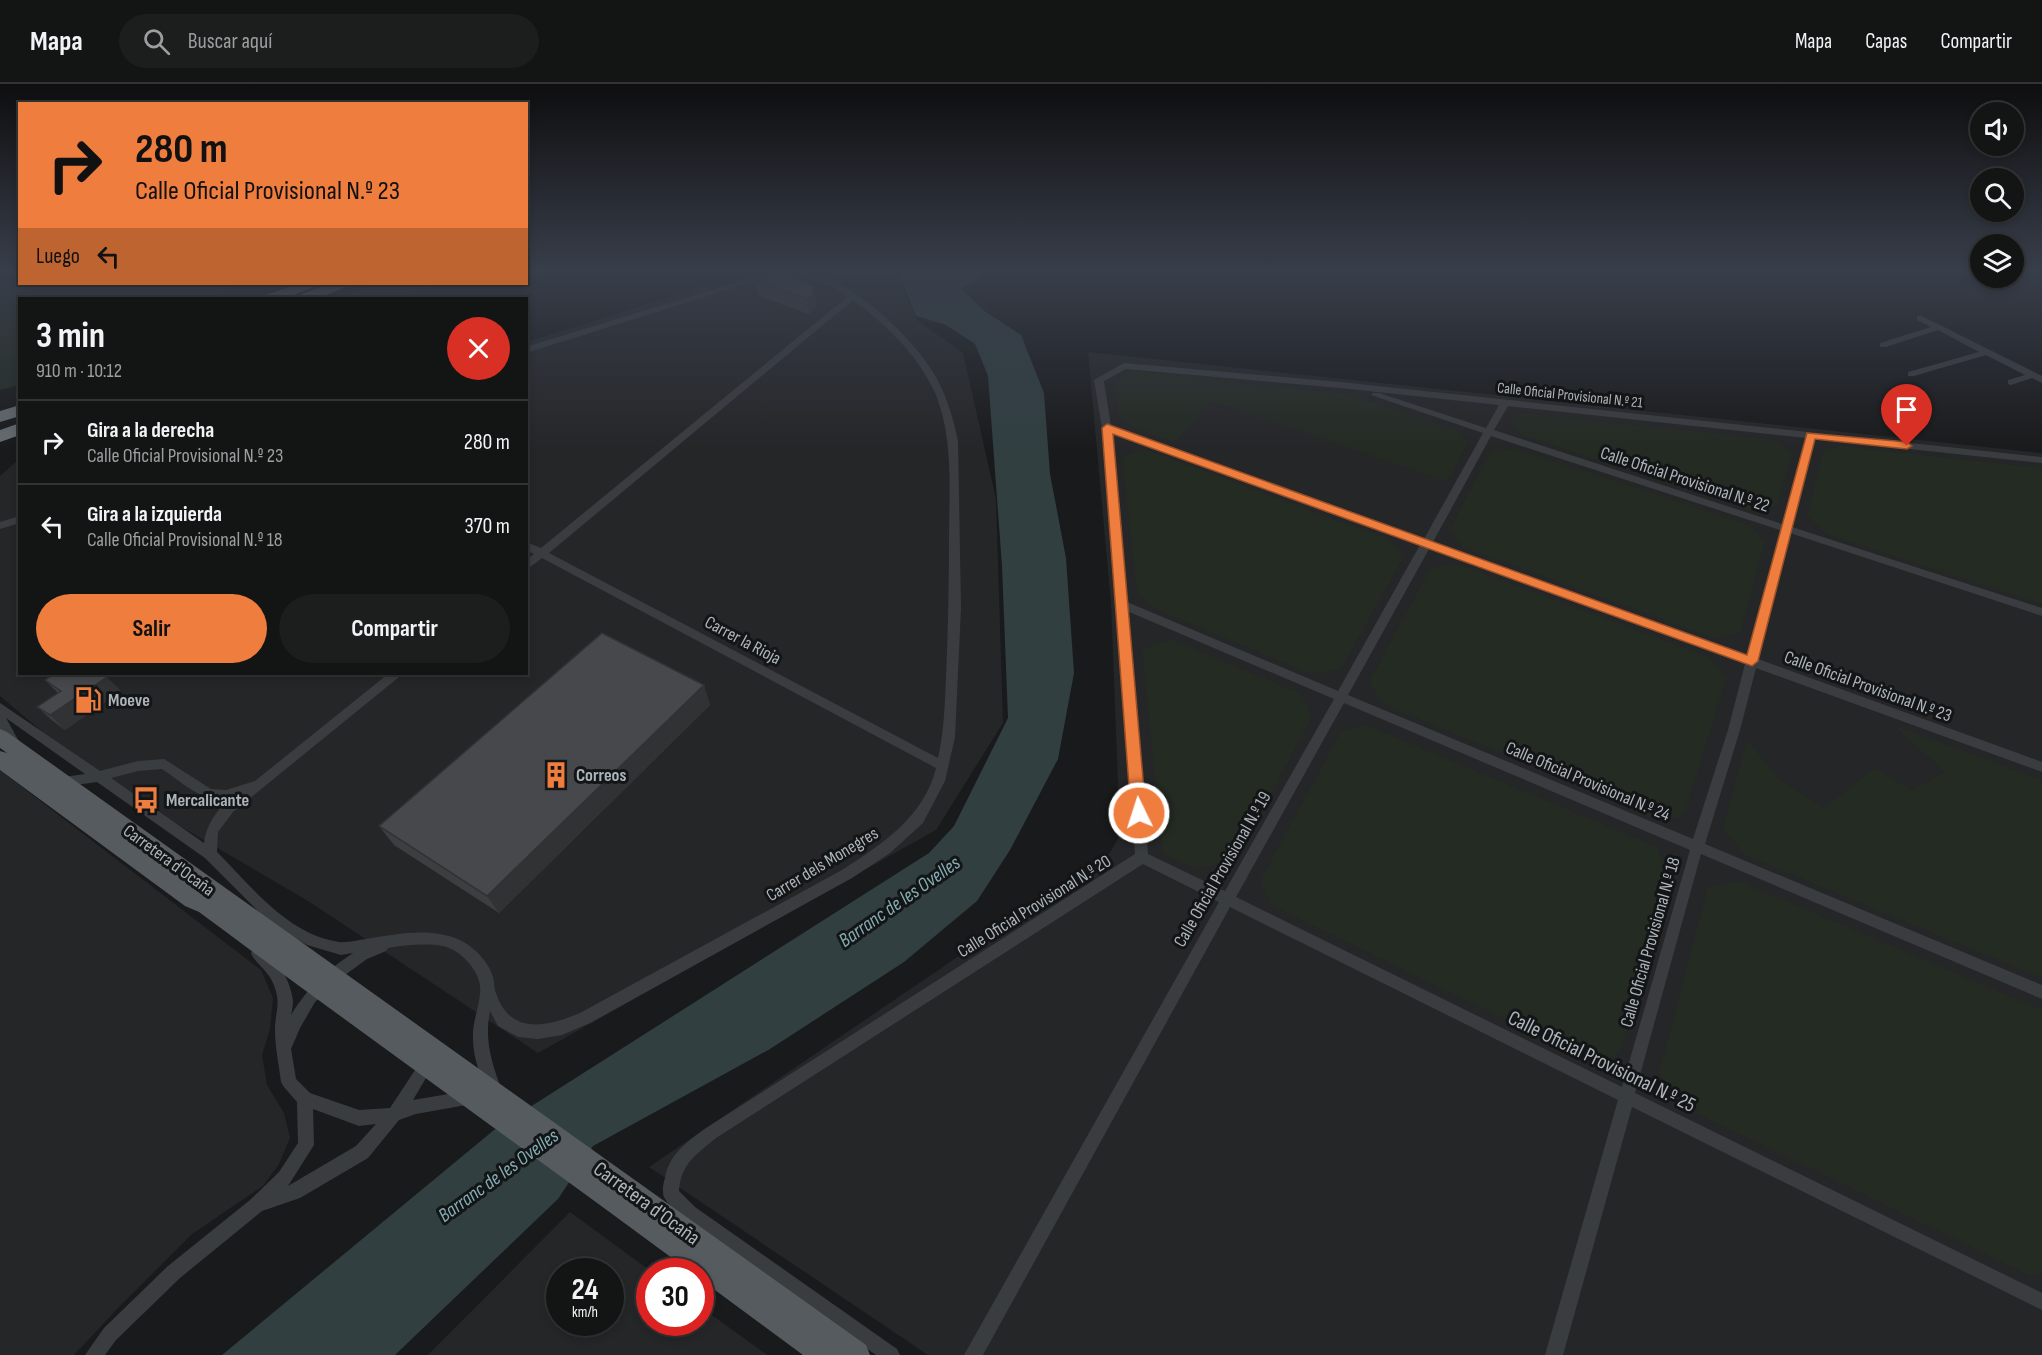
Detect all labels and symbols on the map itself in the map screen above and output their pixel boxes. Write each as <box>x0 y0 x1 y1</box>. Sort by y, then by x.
street label: Calle Oficial Provisional N.º 21 <box>1496 378 1644 413</box>
pin <box>1881 384 1932 446</box>
street label: Calle Oficial Provisional N.º 22 <box>1598 442 1772 517</box>
street label: Carrer la Rioja <box>701 612 784 669</box>
street label: Calle Oficial Provisional N.º 23 <box>1781 646 1954 727</box>
fuel station icon: Moeve <box>73 685 103 715</box>
place label: Moeve <box>108 690 150 711</box>
street label: Calle Oficial Provisional N.º 24 <box>1502 737 1674 826</box>
building icon: Correos <box>541 760 571 790</box>
place label: Correos <box>576 765 626 786</box>
position arrow <box>1107 781 1171 845</box>
bus stop icon: Mercalicante <box>131 785 161 815</box>
street label: Calle Oficial Provisional N.º 19 <box>1169 788 1276 951</box>
place label: Mercalicante <box>166 790 249 811</box>
street label: Carretera d'Ocaña <box>119 820 218 901</box>
street label: Carrer dels Monegres <box>762 823 882 906</box>
water label: Barranc de les Ovelles <box>834 851 965 953</box>
street label: Calle Oficial Provisional N.º 20 <box>954 851 1115 962</box>
street label: Calle Oficial Provisional N.º 18 <box>1616 855 1685 1030</box>
street label: Calle Oficial Provisional N.º 25 <box>1504 1005 1700 1118</box>
water label: Barranc de les Ovelles <box>434 1124 563 1228</box>
street label: Carretera d'Ocaña <box>589 1156 705 1250</box>
speed limit sign: 30 <box>636 1258 714 1336</box>

